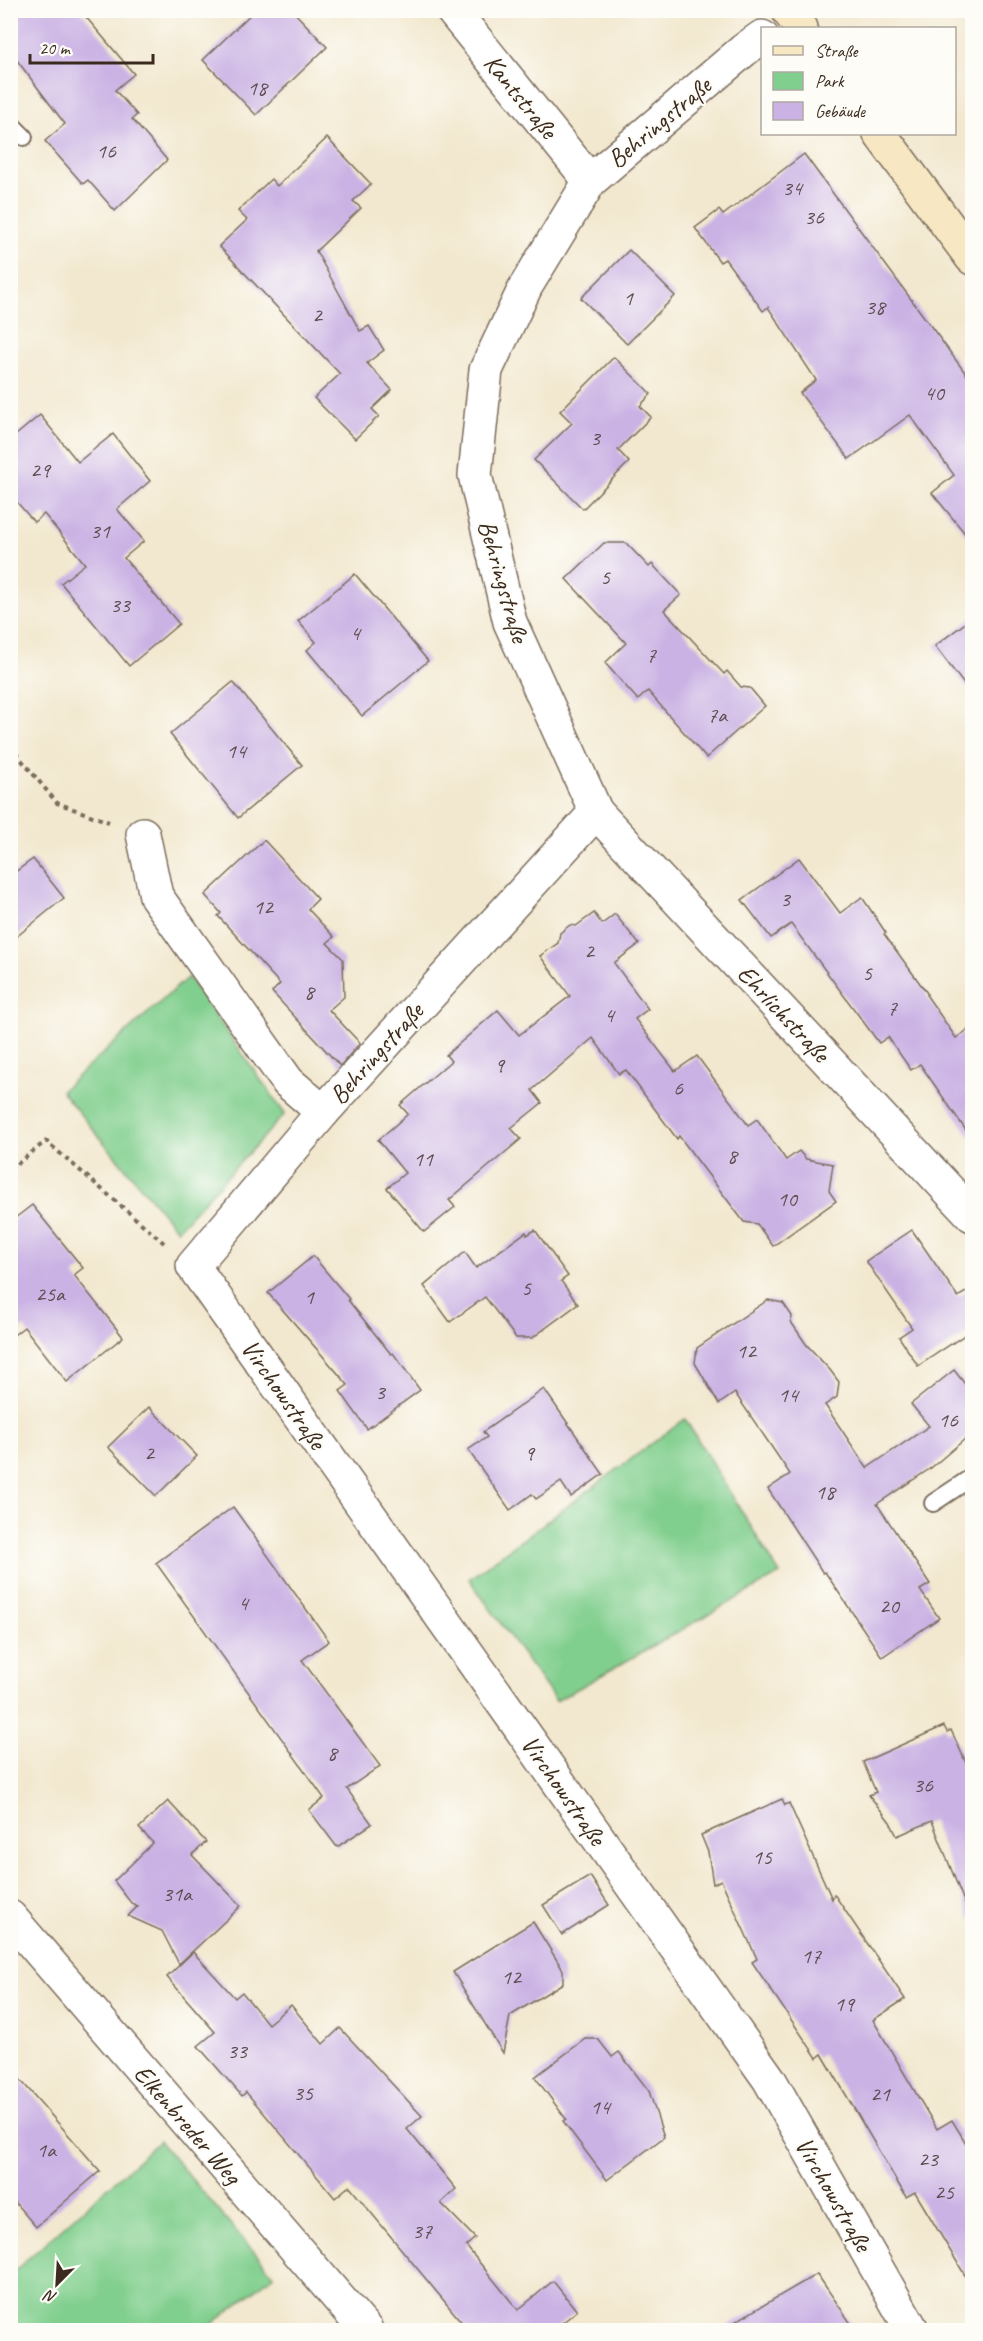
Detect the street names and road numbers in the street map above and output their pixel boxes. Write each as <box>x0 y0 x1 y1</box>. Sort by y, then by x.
street label: Kantstraße <box>476 47 566 147</box>
street label: Behringstraße <box>601 68 720 175</box>
street label: Behringstraße <box>470 516 537 648</box>
street label: Ehrlichstraße <box>730 958 839 1071</box>
street label: Behringstraße <box>322 994 432 1111</box>
street label: Virchowstraße <box>234 1333 335 1458</box>
street label: Virchowstraße <box>514 1729 615 1854</box>
street label: Elkenbreder Weg <box>127 2058 250 2192</box>
street label: Virchowstraße <box>788 2131 881 2260</box>

